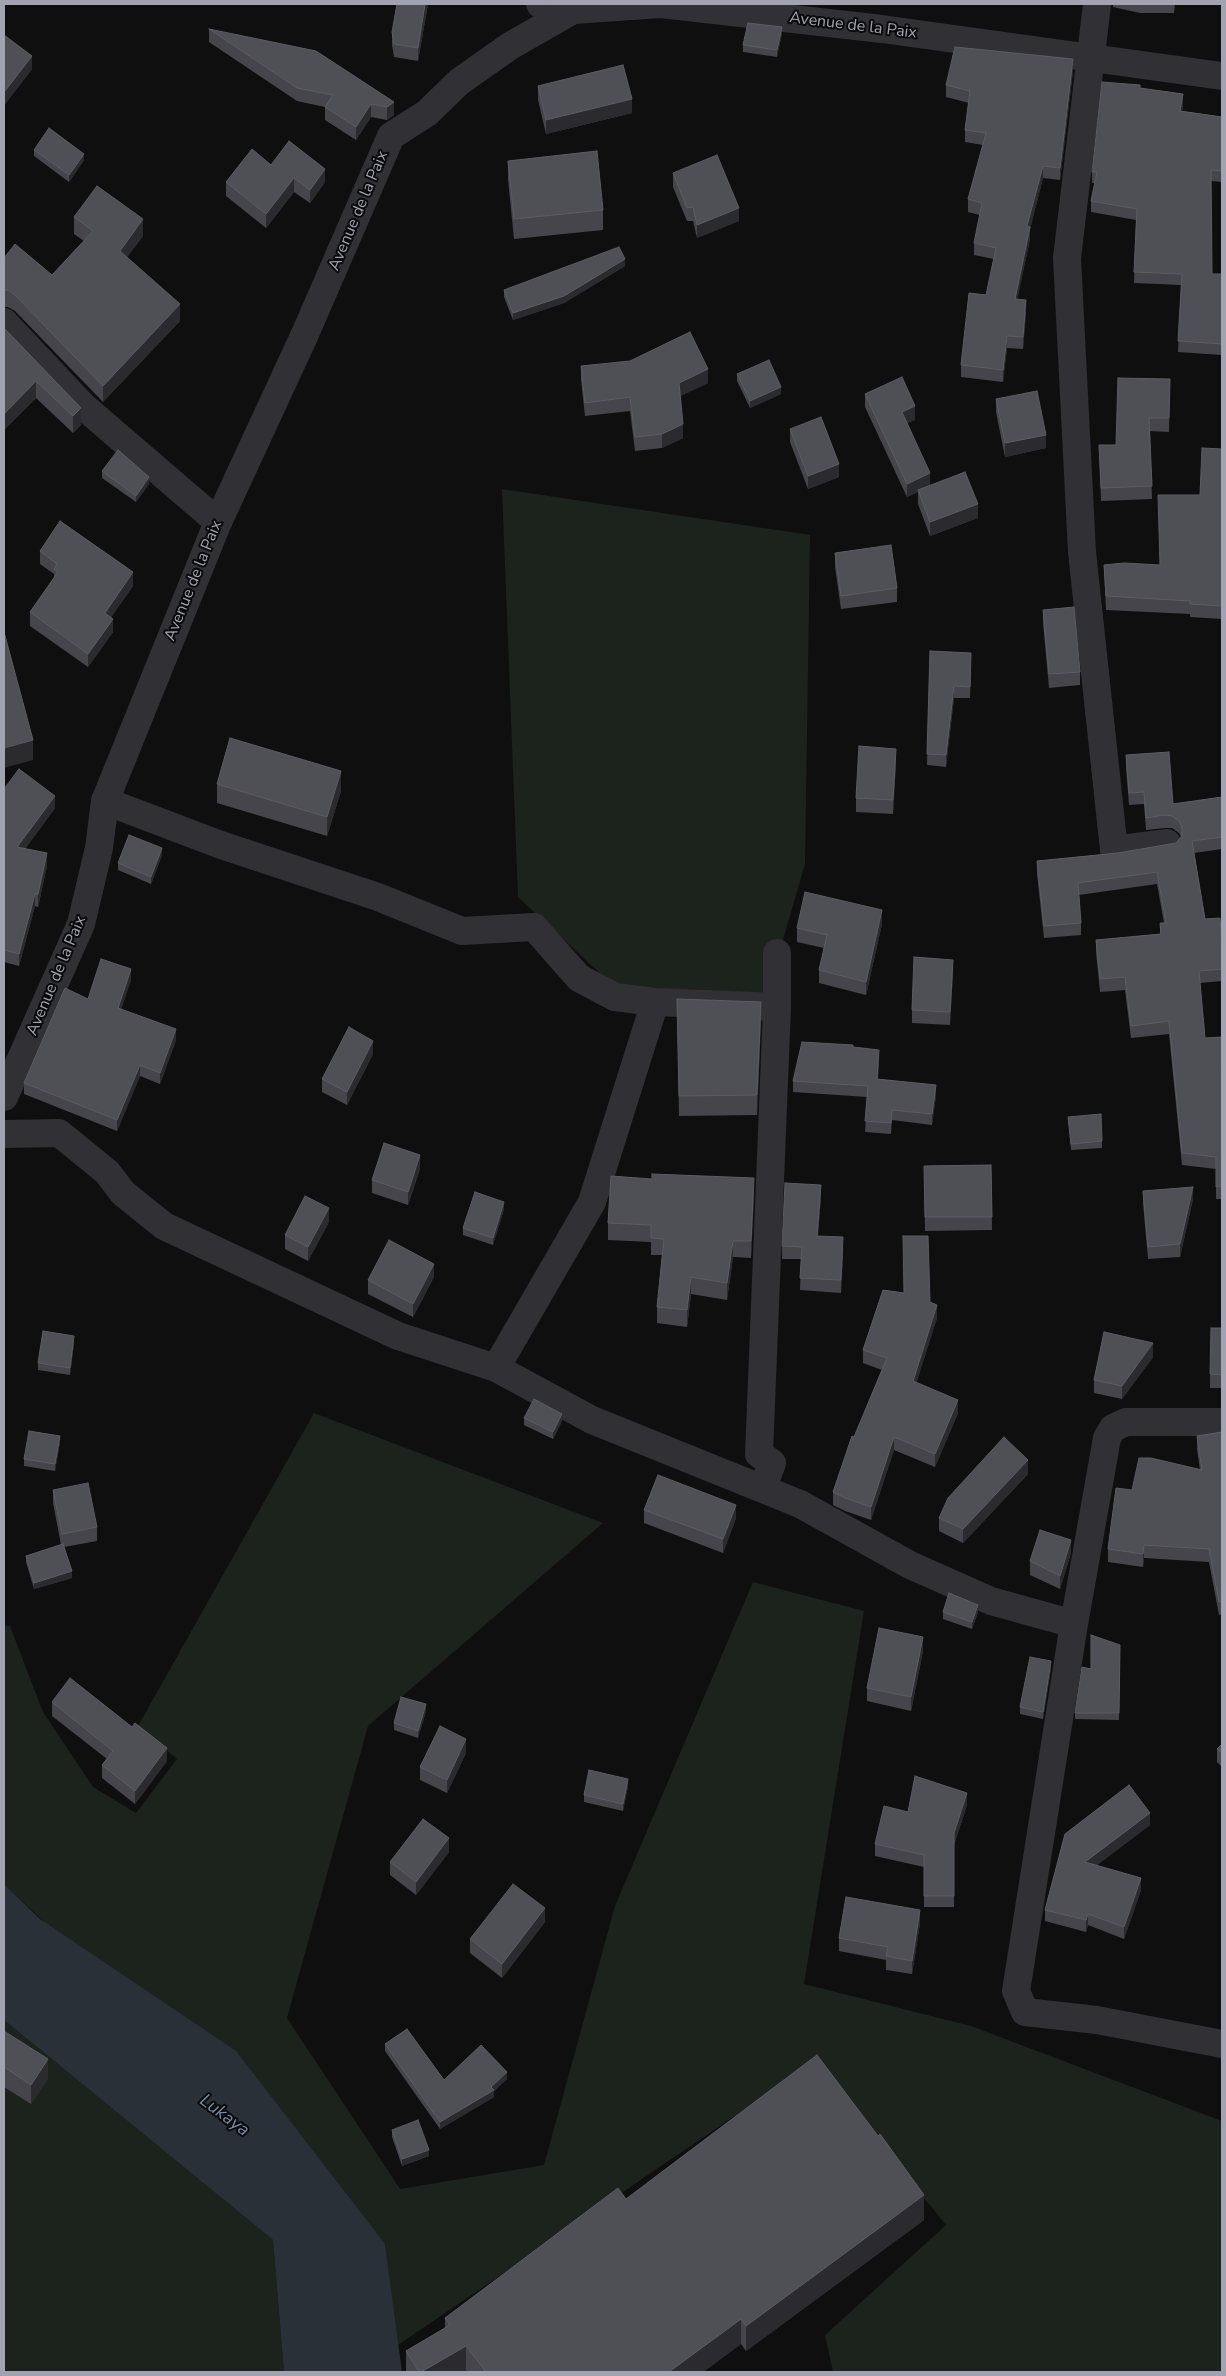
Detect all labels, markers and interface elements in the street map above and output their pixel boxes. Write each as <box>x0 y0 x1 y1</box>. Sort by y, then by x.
street label: Avenue de la Paix <box>788 9 918 43</box>
street label: Avenue de la Paix <box>325 148 393 274</box>
street label: Avenue de la Paix <box>161 518 227 644</box>
street label: Avenue de la Paix <box>23 913 91 1039</box>
water label: Lukaya <box>195 2090 253 2142</box>

